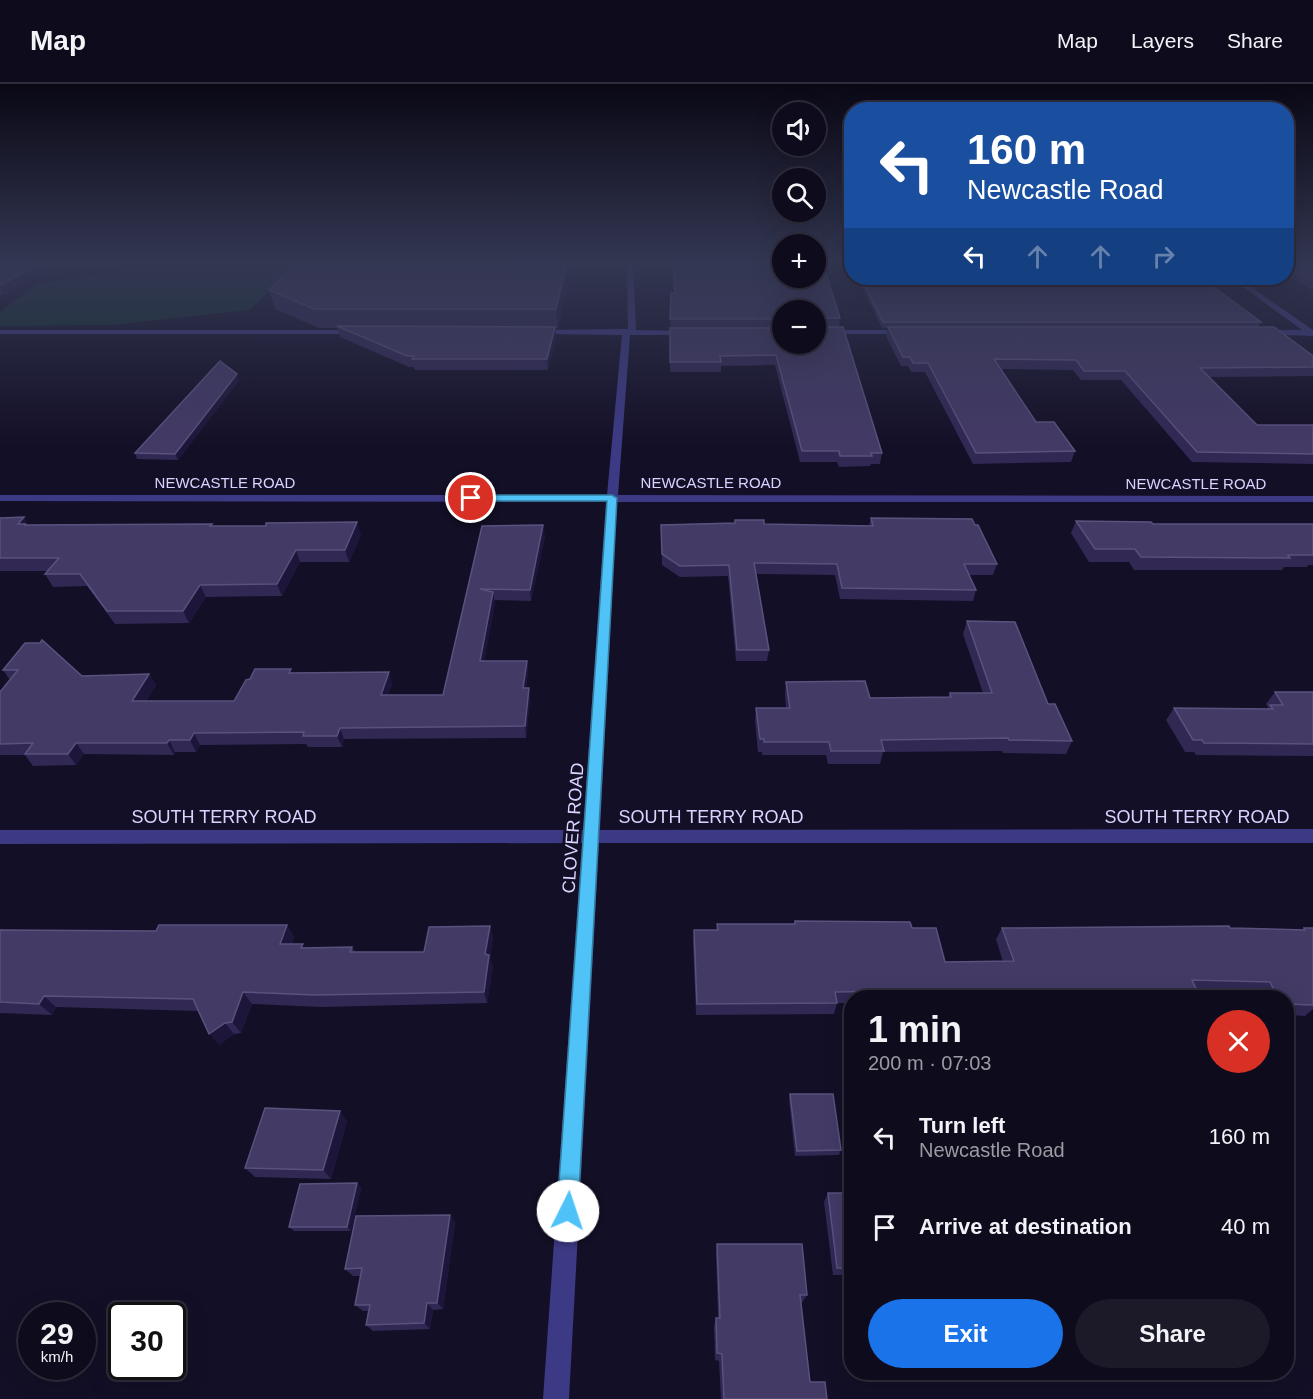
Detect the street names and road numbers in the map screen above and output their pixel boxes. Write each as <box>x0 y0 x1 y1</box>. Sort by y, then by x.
street label: NEWCASTLE ROAD <box>155 474 296 491</box>
street label: NEWCASTLE ROAD <box>641 474 782 491</box>
street label: NEWCASTLE ROAD <box>1126 475 1267 492</box>
street label: CLOVER ROAD <box>558 762 588 894</box>
street label: SOUTH TERRY ROAD <box>131 807 317 827</box>
street label: SOUTH TERRY ROAD <box>618 807 804 827</box>
street label: SOUTH TERRY ROAD <box>1104 807 1290 827</box>

